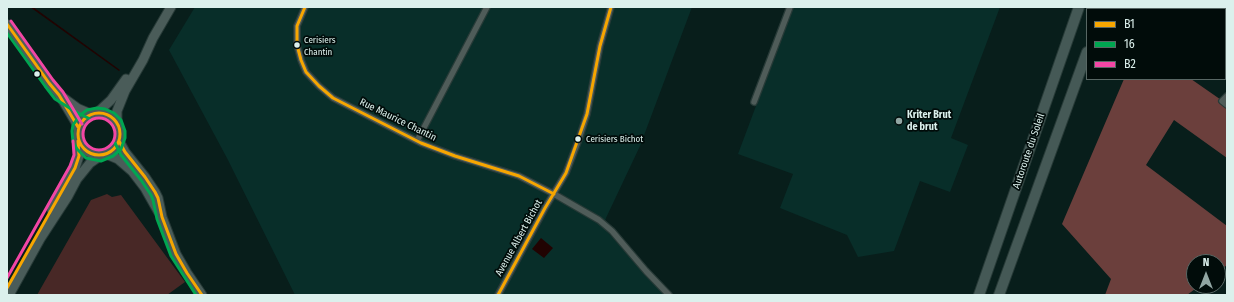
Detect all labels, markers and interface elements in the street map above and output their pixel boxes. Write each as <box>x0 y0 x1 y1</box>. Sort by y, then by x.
legend <box>1086 8 1226 80</box>
text: B1 <box>1124 17 1135 31</box>
place label: Cerisiers Chantin <box>304 35 336 56</box>
text: 16 <box>1124 37 1135 51</box>
marker: Cerisiers Chantin <box>292 40 302 50</box>
text: B2 <box>1124 57 1136 71</box>
unlabelled marker <box>32 69 42 79</box>
street label: Rue Maurice Chantin <box>358 96 438 144</box>
place label: Kriter Brut de brut <box>907 109 951 132</box>
street label: Autoroute du Soleil <box>1010 112 1048 190</box>
marker: Kriter Brut de brut <box>894 116 904 126</box>
marker: Cerisiers Bichot <box>573 134 583 144</box>
place label: Cerisiers Bichot <box>586 134 643 144</box>
street label: Avenue Albert Bichot <box>493 198 545 278</box>
north arrow <box>1186 254 1226 294</box>
text: N <box>1203 256 1209 269</box>

